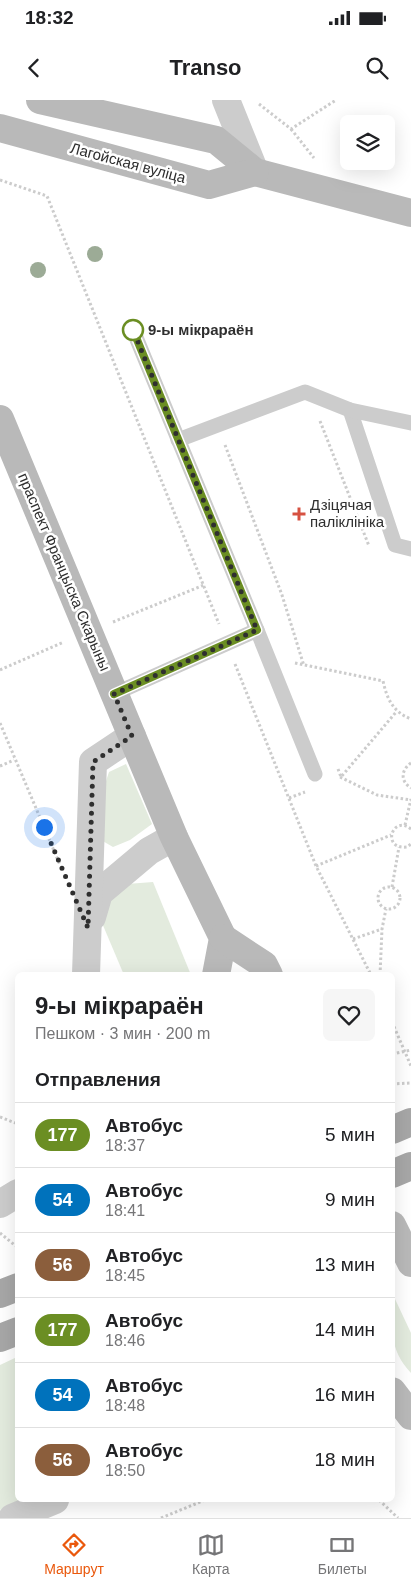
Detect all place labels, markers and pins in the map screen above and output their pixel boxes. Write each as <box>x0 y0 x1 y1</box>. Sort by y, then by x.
marker: 9-ы мікрараён <box>122 319 144 341</box>
place label: 9-ы мікрараён <box>148 321 254 338</box>
place label: Дзіцячая паліклініка <box>310 496 385 530</box>
marker: Дзіцячая паліклініка <box>292 507 306 521</box>

